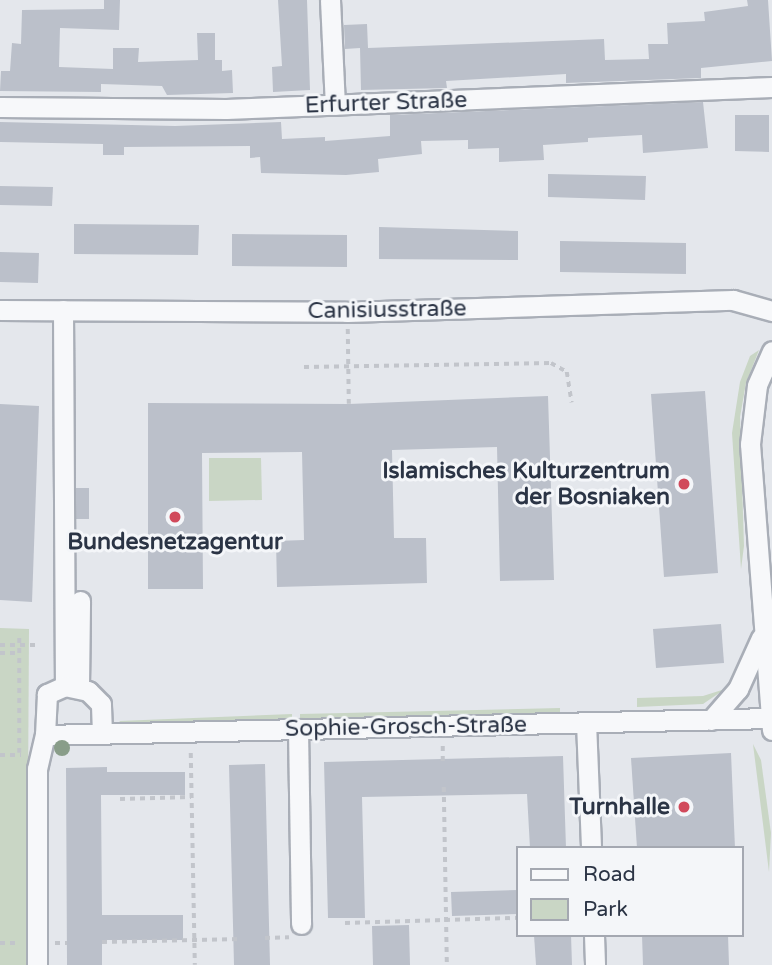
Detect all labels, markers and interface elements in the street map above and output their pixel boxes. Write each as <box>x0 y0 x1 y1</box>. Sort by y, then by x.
street label: Erfurter Straße <box>304 86 468 120</box>
street label: Canisiusstraße <box>307 295 467 325</box>
place label: Islamisches Kulturzentrum der Bosniaken <box>382 457 670 511</box>
marker: Islamisches Kulturzentrum der Bosniaken <box>676 476 692 492</box>
marker: Bundesnetzagentur <box>167 509 183 525</box>
place label: Bundesnetzagentur <box>67 528 283 556</box>
street label: Sophie-Grosch-Straße <box>285 711 527 743</box>
place label: Turnhalle <box>569 793 670 821</box>
marker: Turnhalle <box>676 799 692 815</box>
legend <box>516 846 744 937</box>
text: Road <box>583 862 636 887</box>
text: Park <box>583 897 628 922</box>

